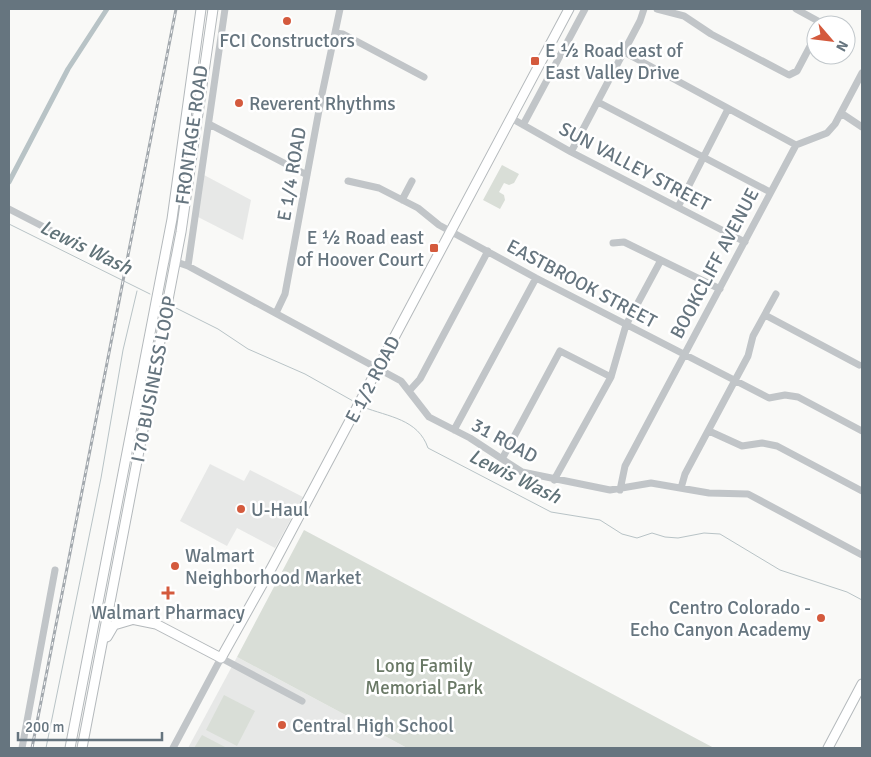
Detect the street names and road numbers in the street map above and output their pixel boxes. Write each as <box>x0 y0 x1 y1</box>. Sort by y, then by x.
street label: FRONTAGE ROAD <box>170 64 214 206</box>
street label: SUN VALLEY STREET <box>555 117 715 217</box>
street label: E 1/4 ROAD <box>272 125 312 223</box>
street label: BOOKCLIFF AVENUE <box>665 184 765 343</box>
street label: EASTBROOK STREET <box>502 234 661 334</box>
street label: I 70 BUSINESS LOOP <box>126 294 182 464</box>
street label: E 1/2 ROAD <box>340 332 406 427</box>
street label: 31 ROAD <box>467 413 542 469</box>

